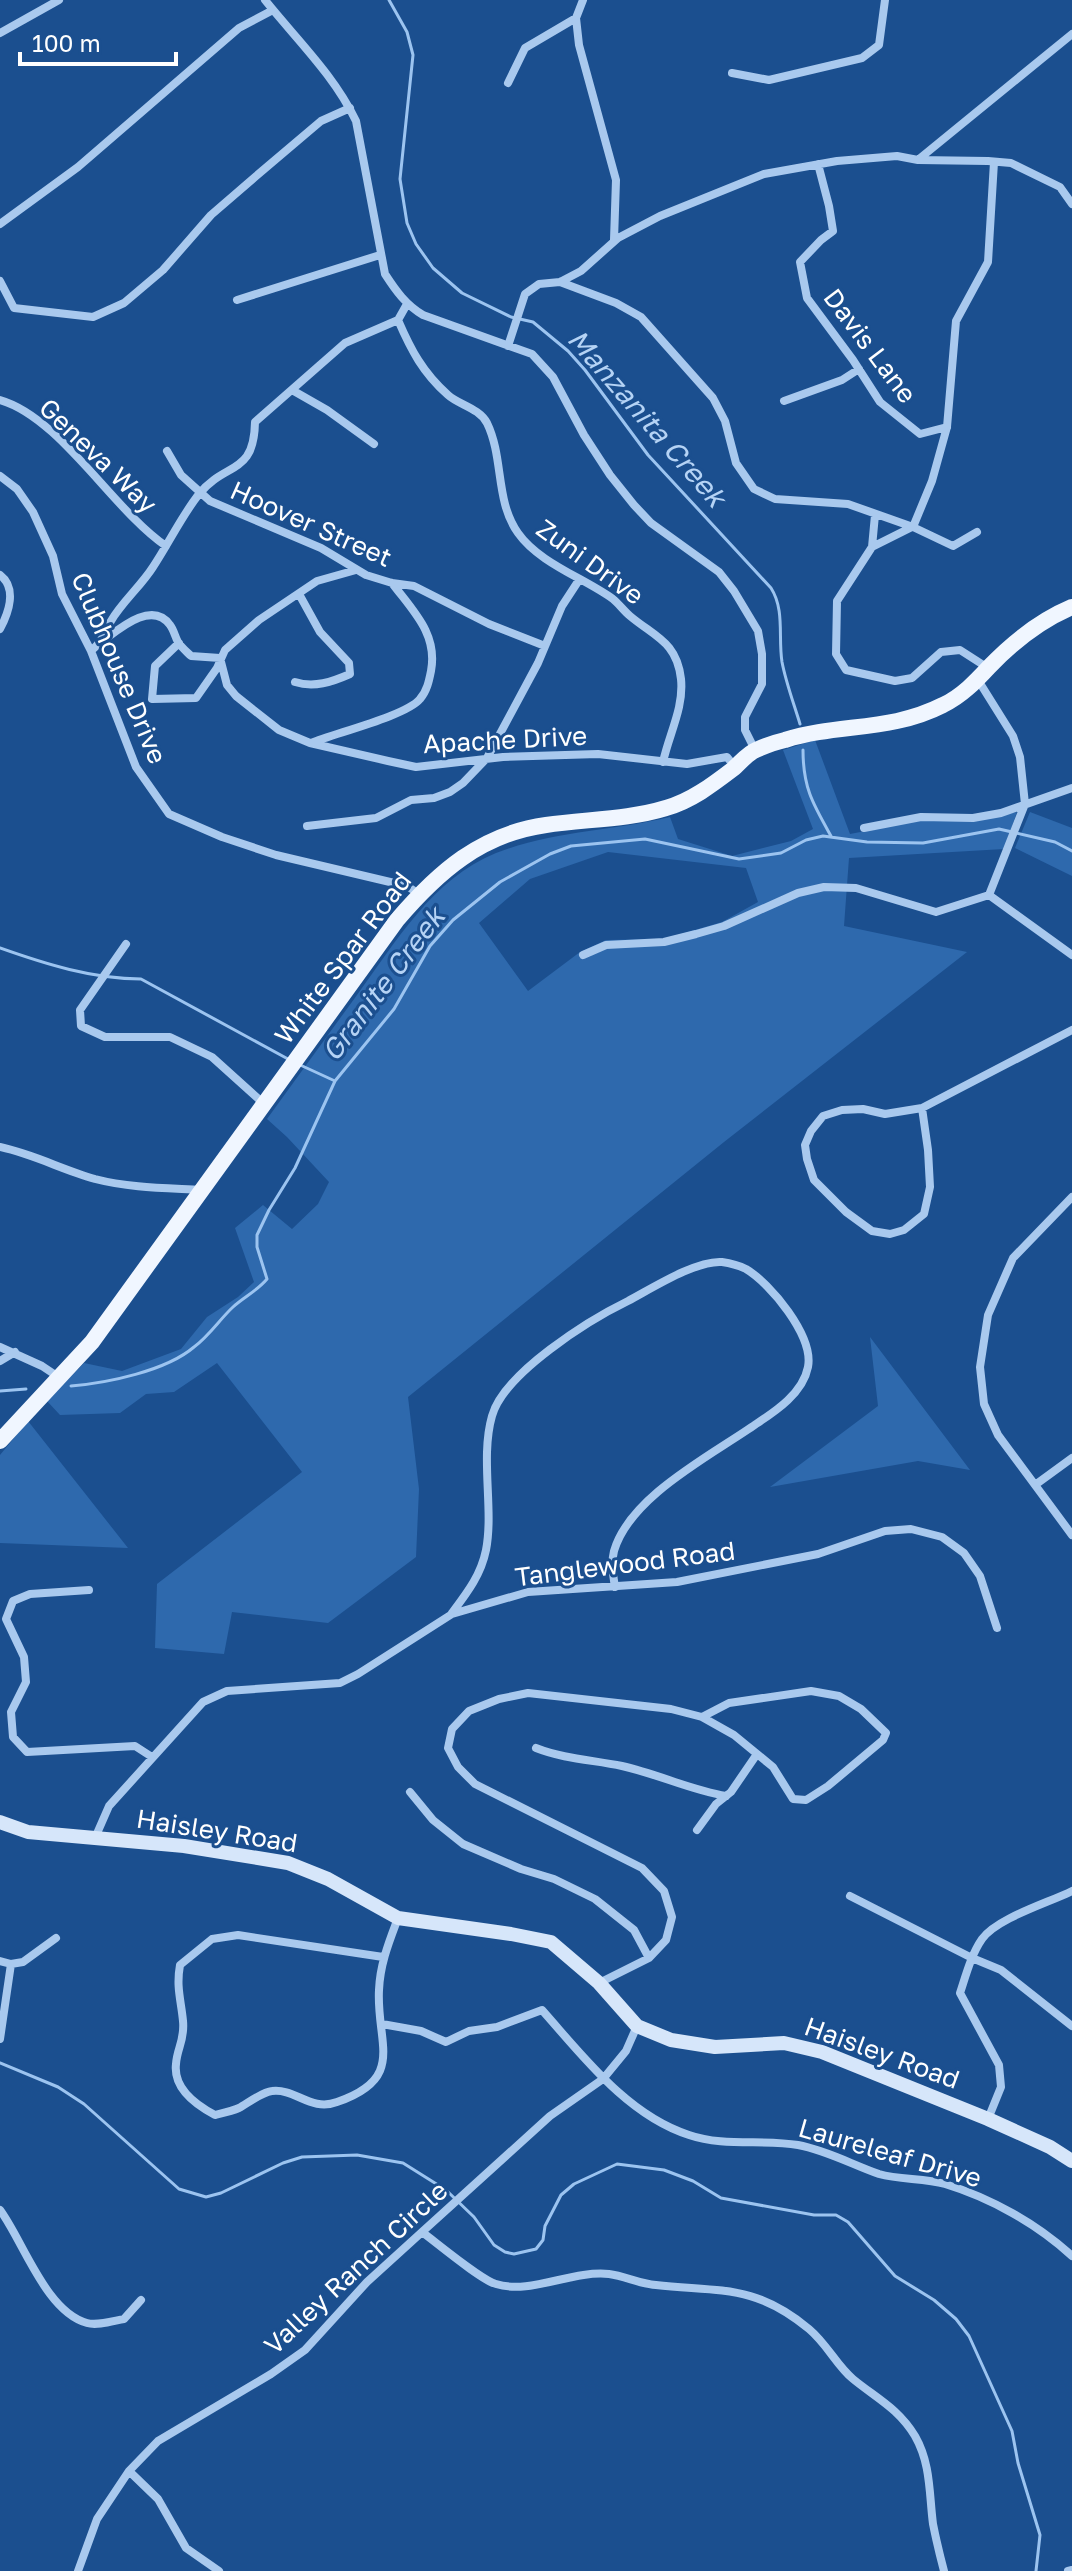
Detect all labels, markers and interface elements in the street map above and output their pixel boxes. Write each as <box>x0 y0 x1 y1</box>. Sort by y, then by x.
scale bar <box>20 16 176 66</box>
text: 100 m <box>32 28 101 57</box>
street label: Davis Lane <box>817 282 923 409</box>
water label: Manzanita Creek <box>561 322 735 515</box>
street label: Geneva Way <box>33 392 164 520</box>
street label: Hoover Street <box>226 474 397 573</box>
street label: Zuni Drive <box>531 512 650 611</box>
street label: Clubhouse Drive <box>65 567 174 768</box>
street label: Apache Drive <box>422 720 588 759</box>
street label: White Spar Road <box>268 865 417 1050</box>
water label: Granite Creek <box>314 898 453 1067</box>
street label: Tanglewood Road <box>513 1535 737 1592</box>
street label: Haisley Road <box>134 1802 300 1859</box>
street label: Haisley Road <box>800 2010 964 2095</box>
street label: Laureleaf Drive <box>795 2112 985 2193</box>
street label: Valley Ranch Circle <box>258 2175 454 2361</box>

